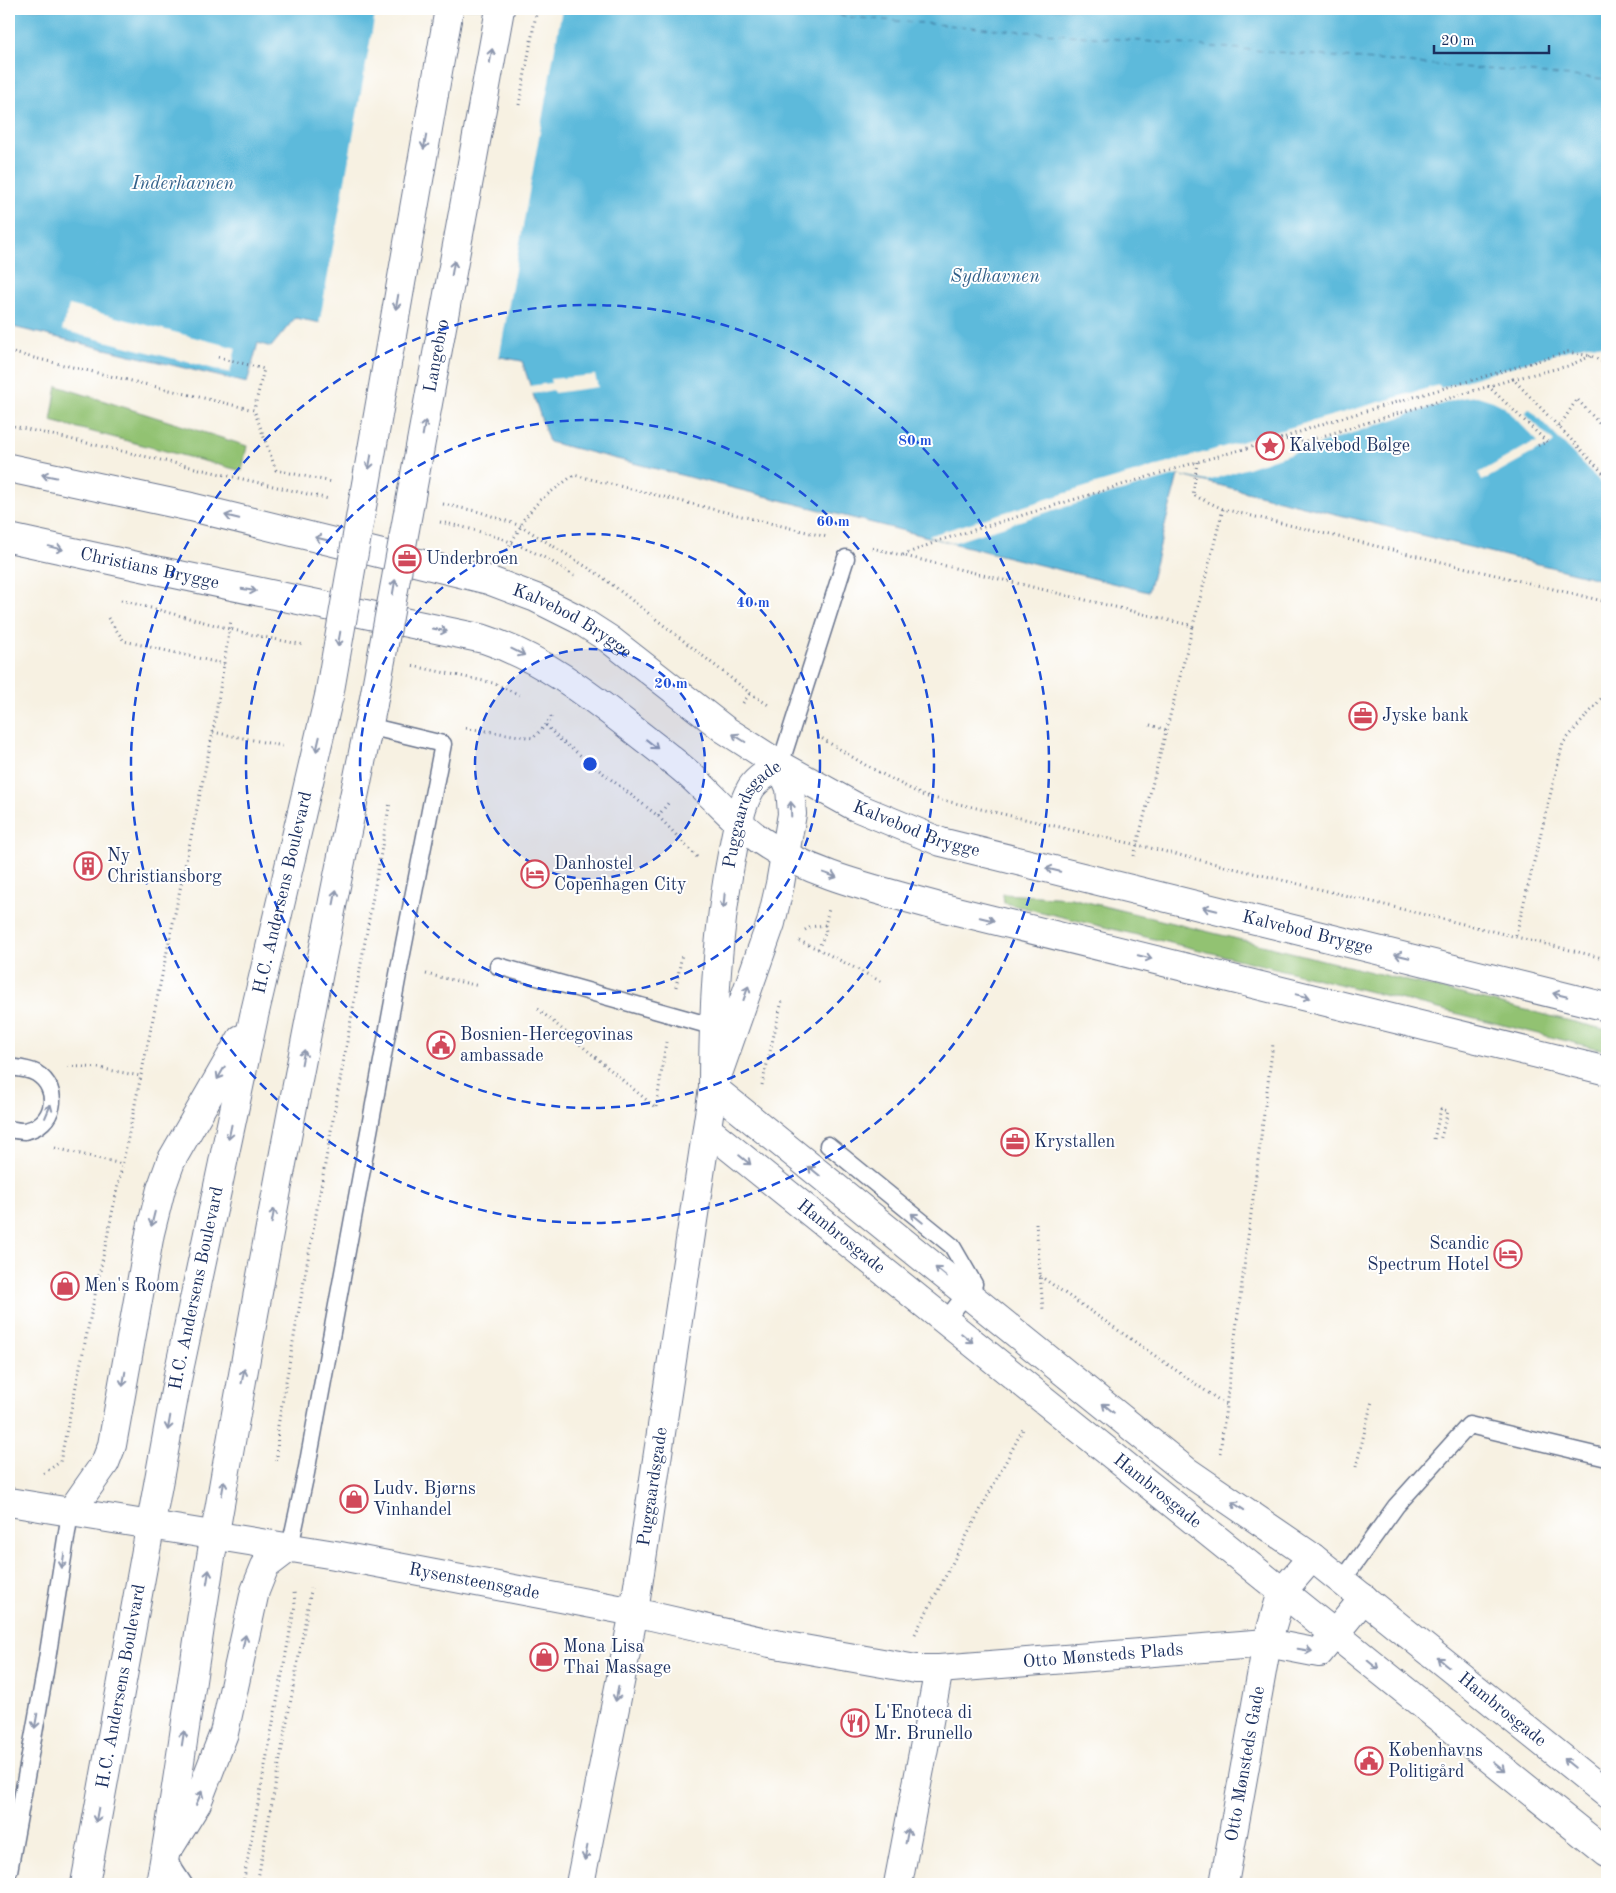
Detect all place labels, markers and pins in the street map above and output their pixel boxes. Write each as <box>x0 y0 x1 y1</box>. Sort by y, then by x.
place icon: Kalvebod Bølge <box>1255 431 1285 461</box>
place label: Kalvebod Bølge <box>1289 437 1410 455</box>
office icon: Underbroen <box>392 544 422 574</box>
place label: Underbroen <box>426 550 519 568</box>
office icon: Jyske bank <box>1348 701 1378 731</box>
place label: Jyske bank <box>1382 707 1469 725</box>
centre of rings <box>581 755 599 773</box>
place label: Ny Christiansborg <box>107 847 222 886</box>
building icon: Ny Christiansborg <box>73 851 103 881</box>
place label: Danhostel Copenhagen City <box>554 855 687 894</box>
hotel icon: Danhostel Copenhagen City <box>520 859 550 889</box>
place label: Bosnien-Hercegovinas ambassade <box>460 1026 633 1065</box>
public building icon: Bosnien-Hercegovinas ambassade <box>426 1030 456 1060</box>
office icon: Krystallen <box>1000 1127 1030 1157</box>
place label: Krystallen <box>1034 1133 1116 1151</box>
place label: Scandic Spectrum Hotel <box>1367 1235 1489 1274</box>
hotel icon: Scandic Spectrum Hotel <box>1493 1239 1523 1269</box>
shop icon: Men's Room <box>50 1271 80 1301</box>
place label: Men's Room <box>84 1277 179 1295</box>
place label: Ludv. Bjørns Vinhandel <box>373 1480 476 1519</box>
shop icon: Ludv. Bjørns Vinhandel <box>339 1484 369 1514</box>
place label: Mona Lisa Thai Massage <box>563 1638 671 1677</box>
shop icon: Mona Lisa Thai Massage <box>529 1642 559 1672</box>
place label: L'Enoteca di Mr. Brunello <box>874 1704 973 1743</box>
restaurant icon: L'Enoteca di Mr. Brunello <box>840 1708 870 1738</box>
place label: Københavns Politigård <box>1388 1742 1483 1781</box>
public building icon: Københavns Politigård <box>1354 1746 1384 1776</box>

